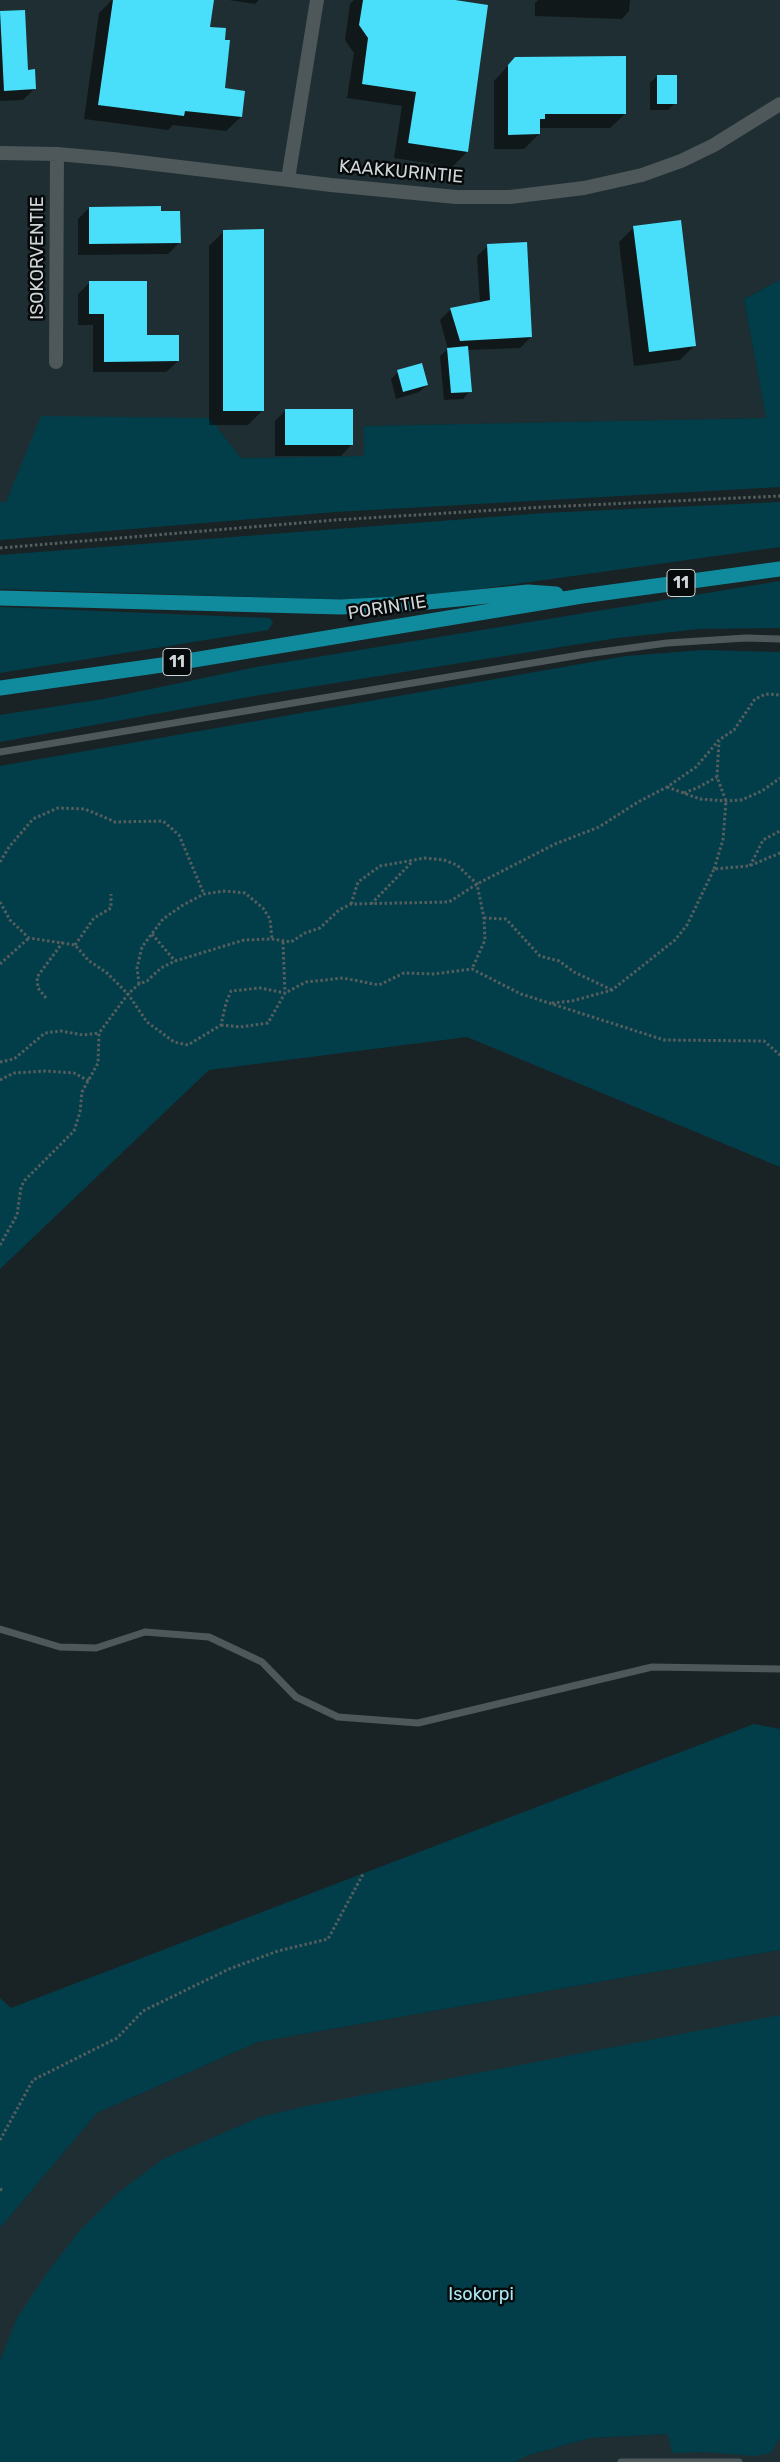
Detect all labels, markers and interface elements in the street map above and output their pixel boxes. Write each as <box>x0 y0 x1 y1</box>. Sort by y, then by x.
street label: KAAKKURINTIE <box>338 156 464 188</box>
street label: ISOKORVENTIE <box>27 196 49 320</box>
road number: 11 <box>667 570 695 596</box>
street label: PORINTIE <box>346 591 428 625</box>
road number: 11 <box>163 649 191 676</box>
park label: Isokorpi <box>448 2284 514 2306</box>

